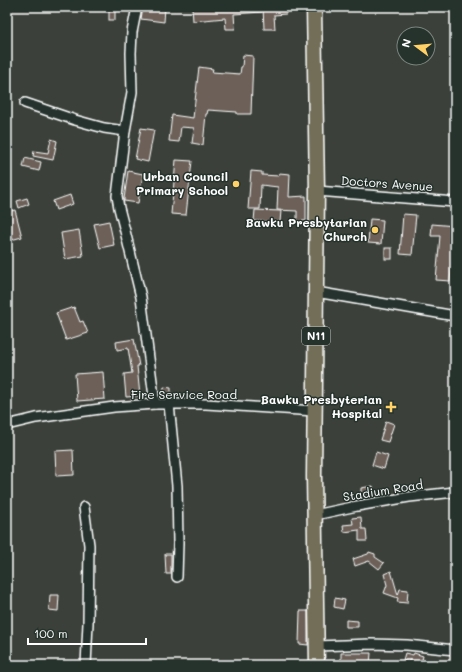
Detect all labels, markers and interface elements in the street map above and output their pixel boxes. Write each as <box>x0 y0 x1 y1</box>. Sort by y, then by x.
north arrow <box>396 26 436 66</box>
text: N <box>398 37 414 49</box>
place label: Urban Council Primary School <box>136 168 228 198</box>
street label: Doctors Avenue <box>341 172 434 194</box>
marker: Urban Council Primary School <box>231 179 241 189</box>
place label: Bawku Presbytarian Church <box>246 214 367 244</box>
marker: Bawku Presbytarian Church <box>370 225 380 235</box>
road number: N11 <box>302 327 330 345</box>
street label: Fire Service Road <box>131 386 237 402</box>
place label: Bawku Presbyterian Hospital <box>261 391 382 421</box>
marker: Bawku Presbyterian Hospital <box>385 401 397 413</box>
street label: Stadium Road <box>342 476 424 504</box>
scale bar <box>28 620 146 646</box>
text: 100 m <box>34 625 68 641</box>

